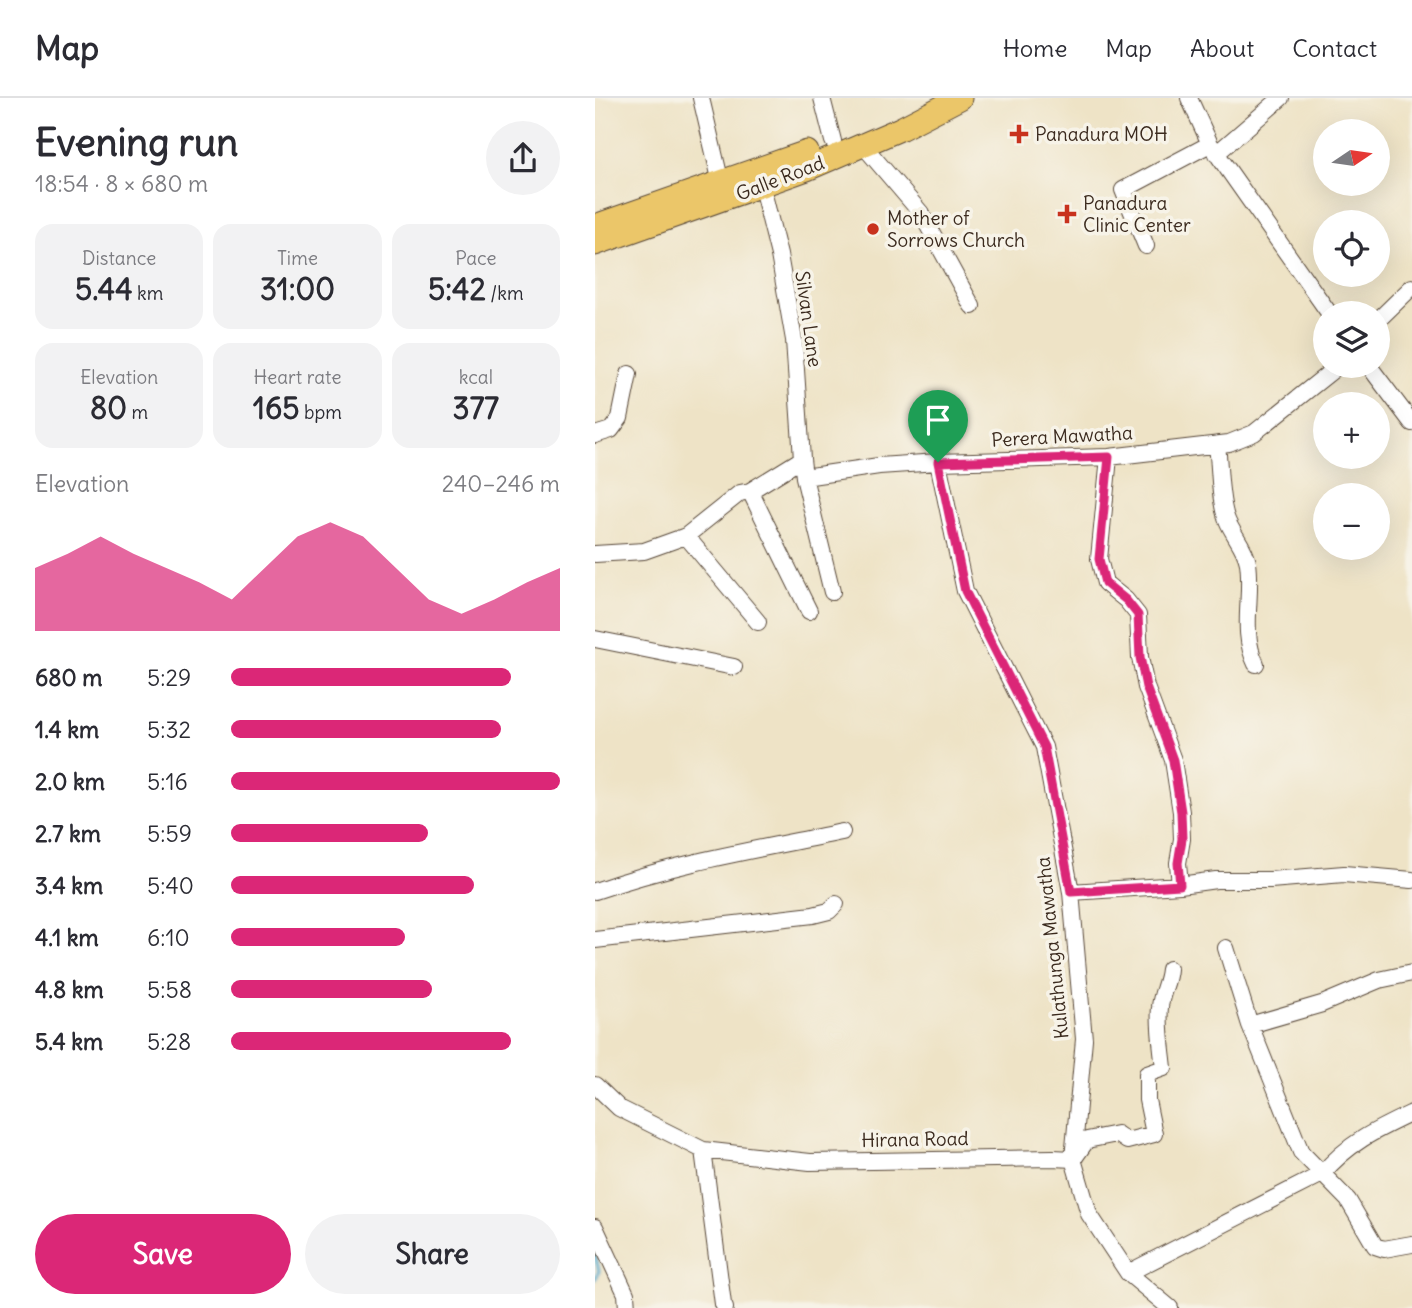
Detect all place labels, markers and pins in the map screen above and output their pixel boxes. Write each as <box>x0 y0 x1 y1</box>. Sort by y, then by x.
place label: Panadura MOH <box>1035 122 1168 146</box>
marker: Panadura MOH <box>1009 124 1029 144</box>
place label: Panadura Clinic Center <box>1083 191 1191 237</box>
marker: Panadura Clinic Center <box>1057 204 1077 224</box>
place label: Mother of Sorrows Church <box>887 206 1025 252</box>
marker: Mother of Sorrows Church <box>865 221 881 237</box>
pin <box>908 390 968 462</box>

